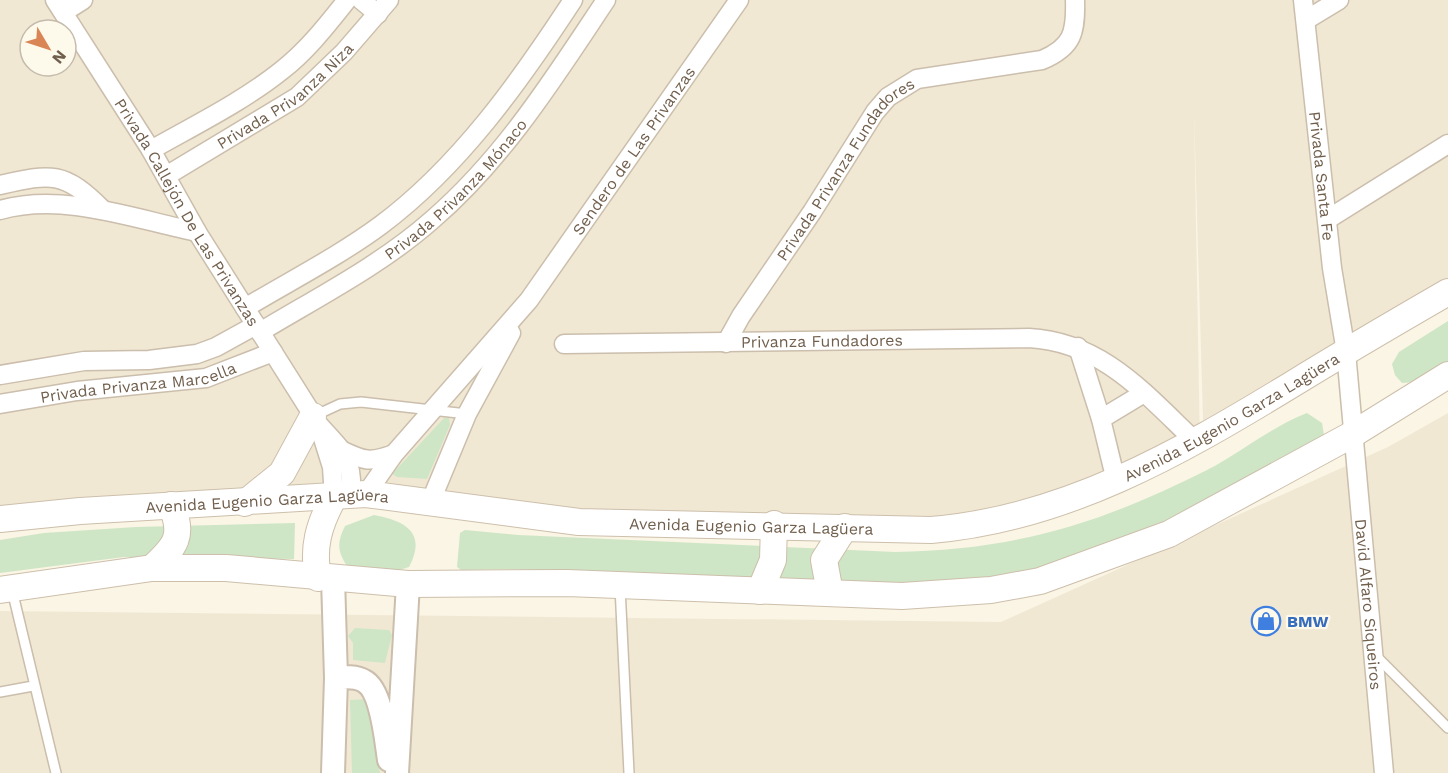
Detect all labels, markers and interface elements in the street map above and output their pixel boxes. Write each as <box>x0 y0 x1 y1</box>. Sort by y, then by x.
north arrow <box>18 18 78 78</box>
street label: Privada Privanza Niza <box>214 39 357 153</box>
text: N <box>48 47 70 68</box>
street label: Sendero de Las Privanzas <box>569 63 699 239</box>
street label: Privada Privanza Fundadores <box>773 74 918 265</box>
street label: Privada Callejón De Las Privanzas <box>111 95 263 330</box>
street label: Privada Santa Fe <box>1305 110 1338 242</box>
street label: Privada Privanza Mónaco <box>381 115 531 264</box>
street label: Privanza Fundadores <box>741 331 903 352</box>
street label: Avenida Eugenio Garza Lagüera <box>1121 349 1343 486</box>
street label: Privada Privanza Marcella <box>39 358 239 407</box>
street label: Avenida Eugenio Garza Lagüera <box>145 485 390 517</box>
street label: Avenida Eugenio Garza Lagüera <box>629 514 874 539</box>
street label: David Alfaro Siqueiros <box>1351 518 1385 691</box>
shop icon: BMW <box>1250 605 1282 637</box>
place label: BMW <box>1287 612 1329 631</box>

